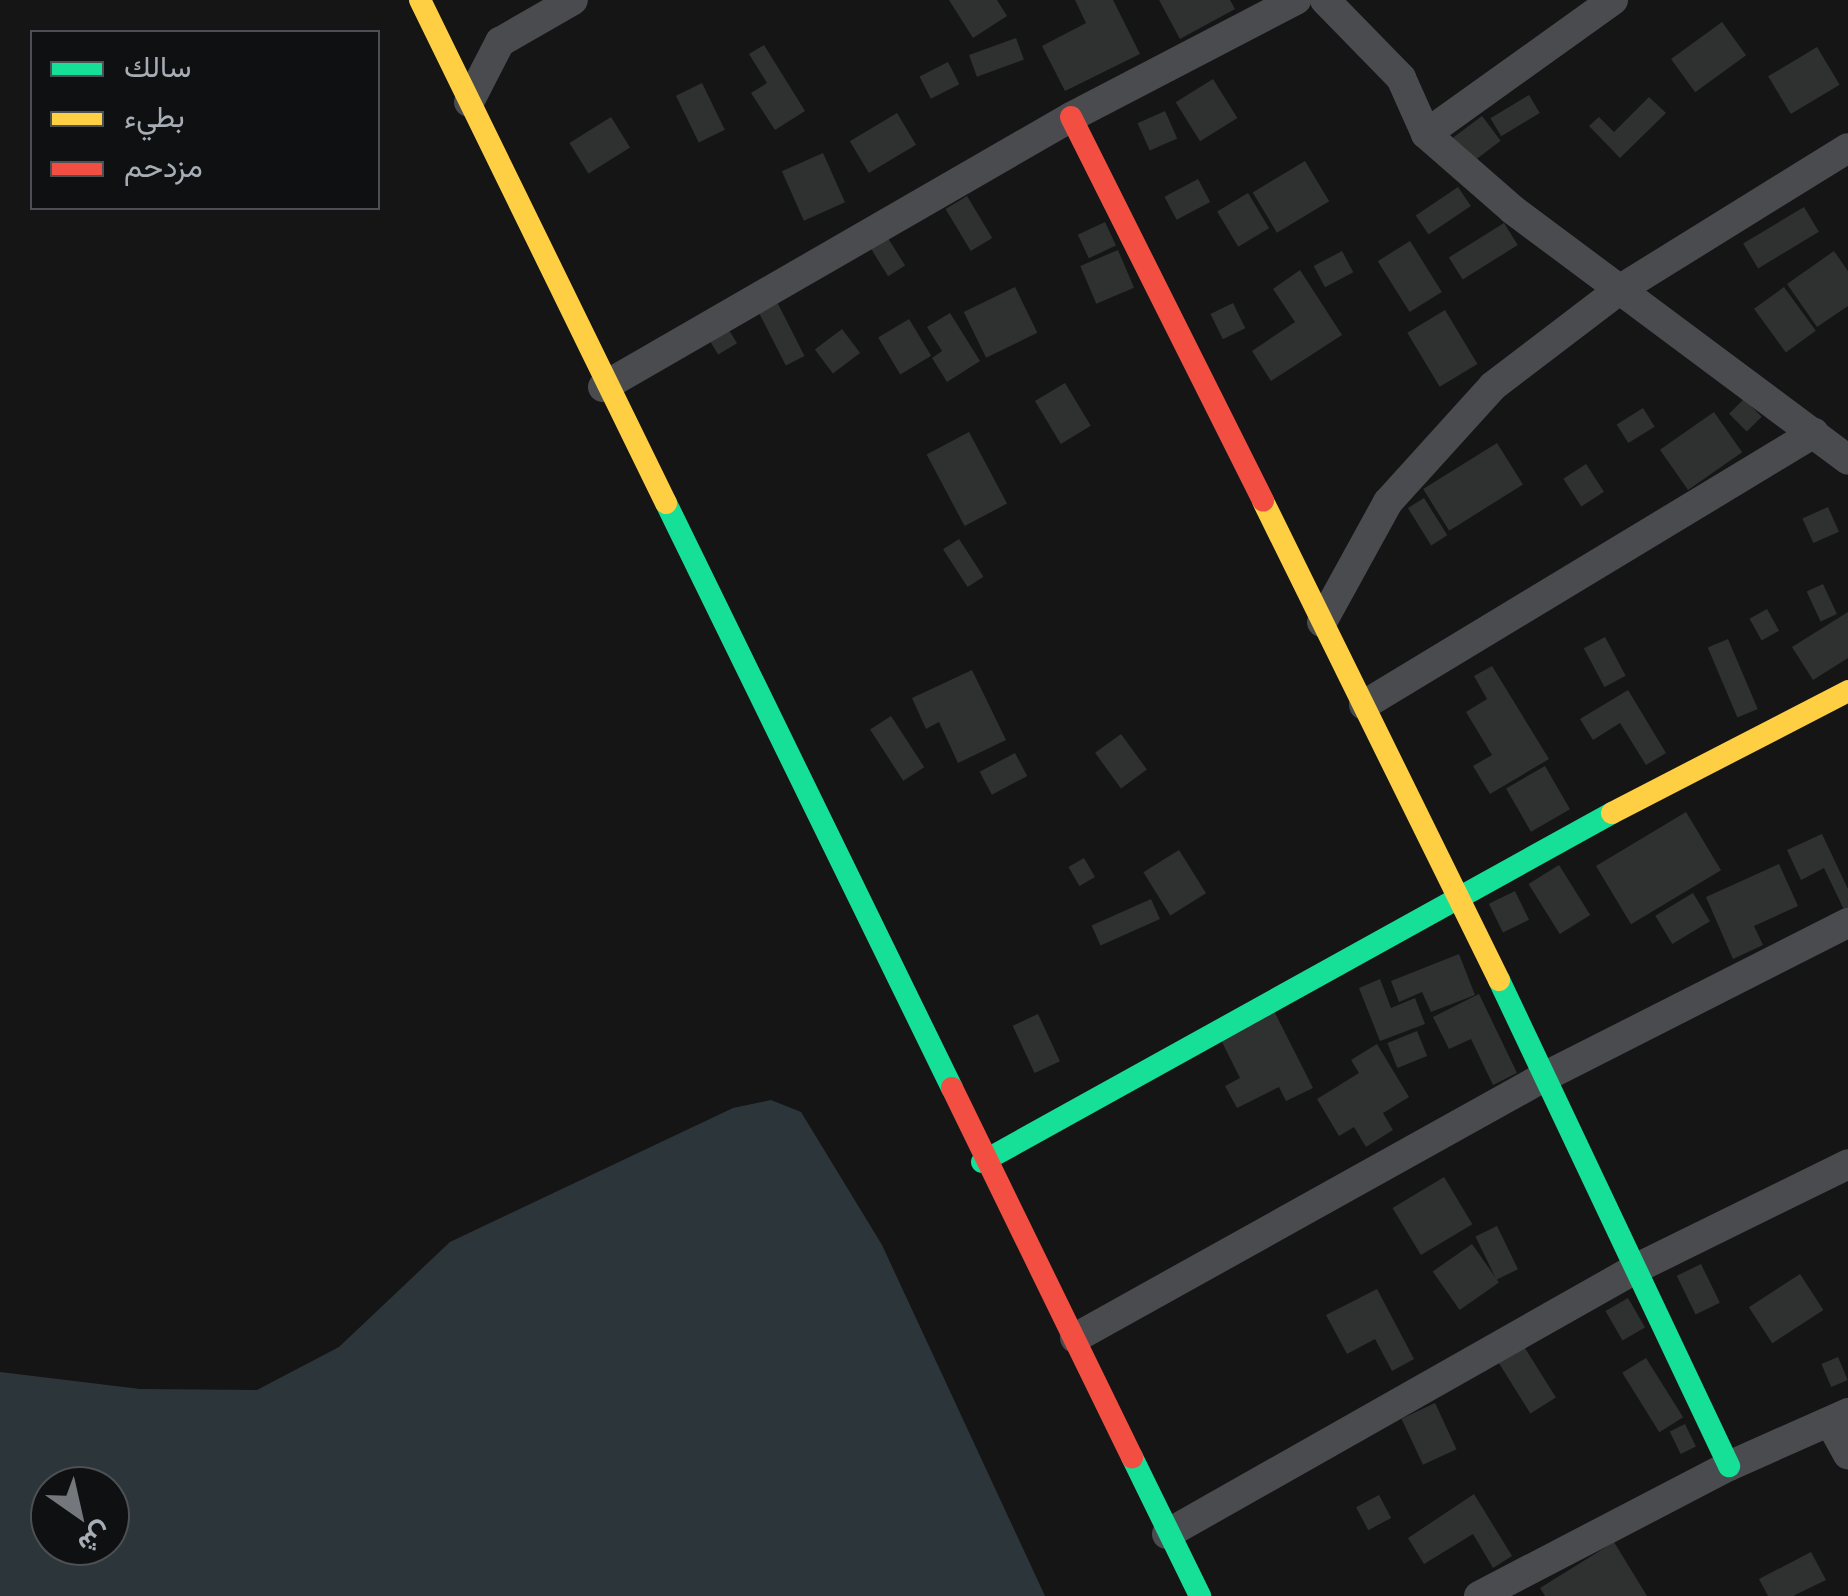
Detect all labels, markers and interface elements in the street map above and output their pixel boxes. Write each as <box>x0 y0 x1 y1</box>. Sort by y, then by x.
legend <box>30 30 380 210</box>
text: سالك <box>124 49 191 83</box>
text: بطيء <box>124 99 185 133</box>
text: مزدحم <box>124 149 203 183</box>
north arrow <box>30 1466 130 1566</box>
text: ش <box>73 1517 119 1562</box>

